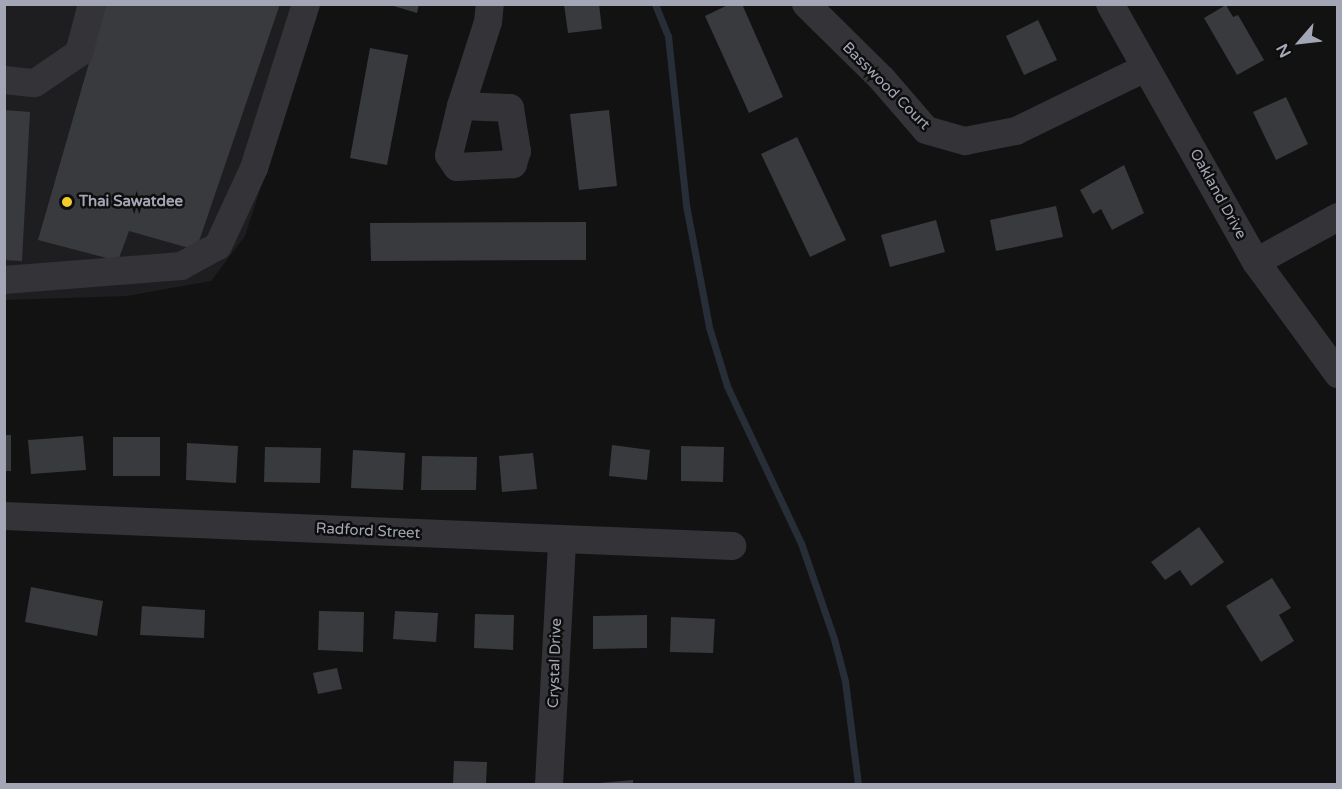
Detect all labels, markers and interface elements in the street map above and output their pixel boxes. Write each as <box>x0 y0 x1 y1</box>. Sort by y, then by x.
north arrow <box>1270 12 1330 72</box>
street label: Basswood Court <box>838 38 934 134</box>
text: N <box>1272 40 1296 61</box>
street label: Oakland Drive <box>1186 146 1250 242</box>
place label: Thai Sawatdee <box>79 193 183 211</box>
marker: Thai Sawatdee <box>60 195 74 209</box>
street label: Radford Street <box>315 519 421 543</box>
street label: Crystal Drive <box>544 618 566 708</box>

